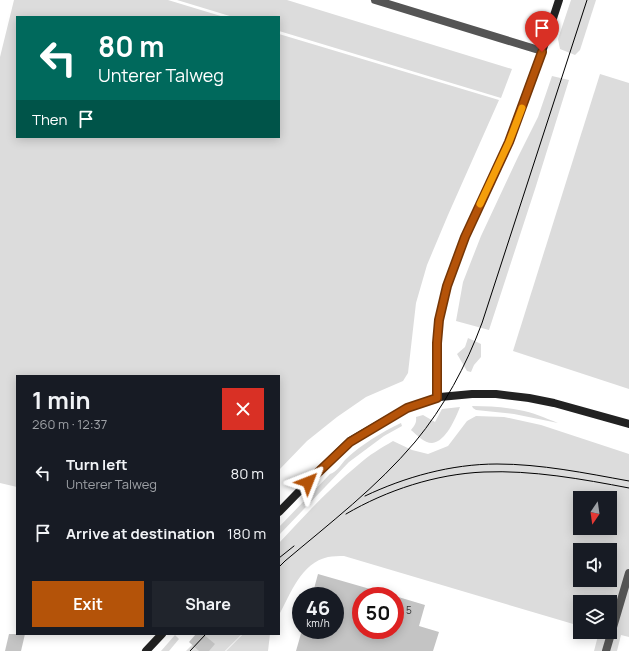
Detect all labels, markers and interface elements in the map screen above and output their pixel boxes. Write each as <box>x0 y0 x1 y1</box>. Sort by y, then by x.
pin <box>525 11 559 52</box>
icon: arrive <box>531 17 553 39</box>
text: 80 m <box>98 27 164 65</box>
icon: left <box>32 32 84 84</box>
text: Unterer Talweg <box>98 63 224 87</box>
icon: arrive <box>75 108 97 130</box>
text: Then <box>32 109 67 130</box>
text: 1 min <box>32 383 91 416</box>
button: close <box>222 388 264 430</box>
text: 260 m · 12:37 <box>32 415 107 433</box>
text: Turn left <box>66 454 128 475</box>
position arrow <box>287 461 329 503</box>
icon: left <box>32 462 54 484</box>
text: 80 m <box>230 463 264 484</box>
text: Unterer Talweg <box>66 475 157 493</box>
north arrow <box>573 491 617 535</box>
map controls <box>573 491 617 639</box>
icon: arrive <box>32 522 54 544</box>
text: Arrive at destination <box>66 523 215 544</box>
text: 180 m <box>227 523 266 544</box>
button: sound <box>573 543 617 587</box>
button: Exit <box>32 581 144 627</box>
button: Share <box>152 581 264 627</box>
speed limit sign: 50 <box>352 587 404 639</box>
text: 46 <box>306 594 330 621</box>
button: layers <box>573 595 617 639</box>
house number: 5 <box>406 603 412 617</box>
text: km/h <box>306 616 330 630</box>

